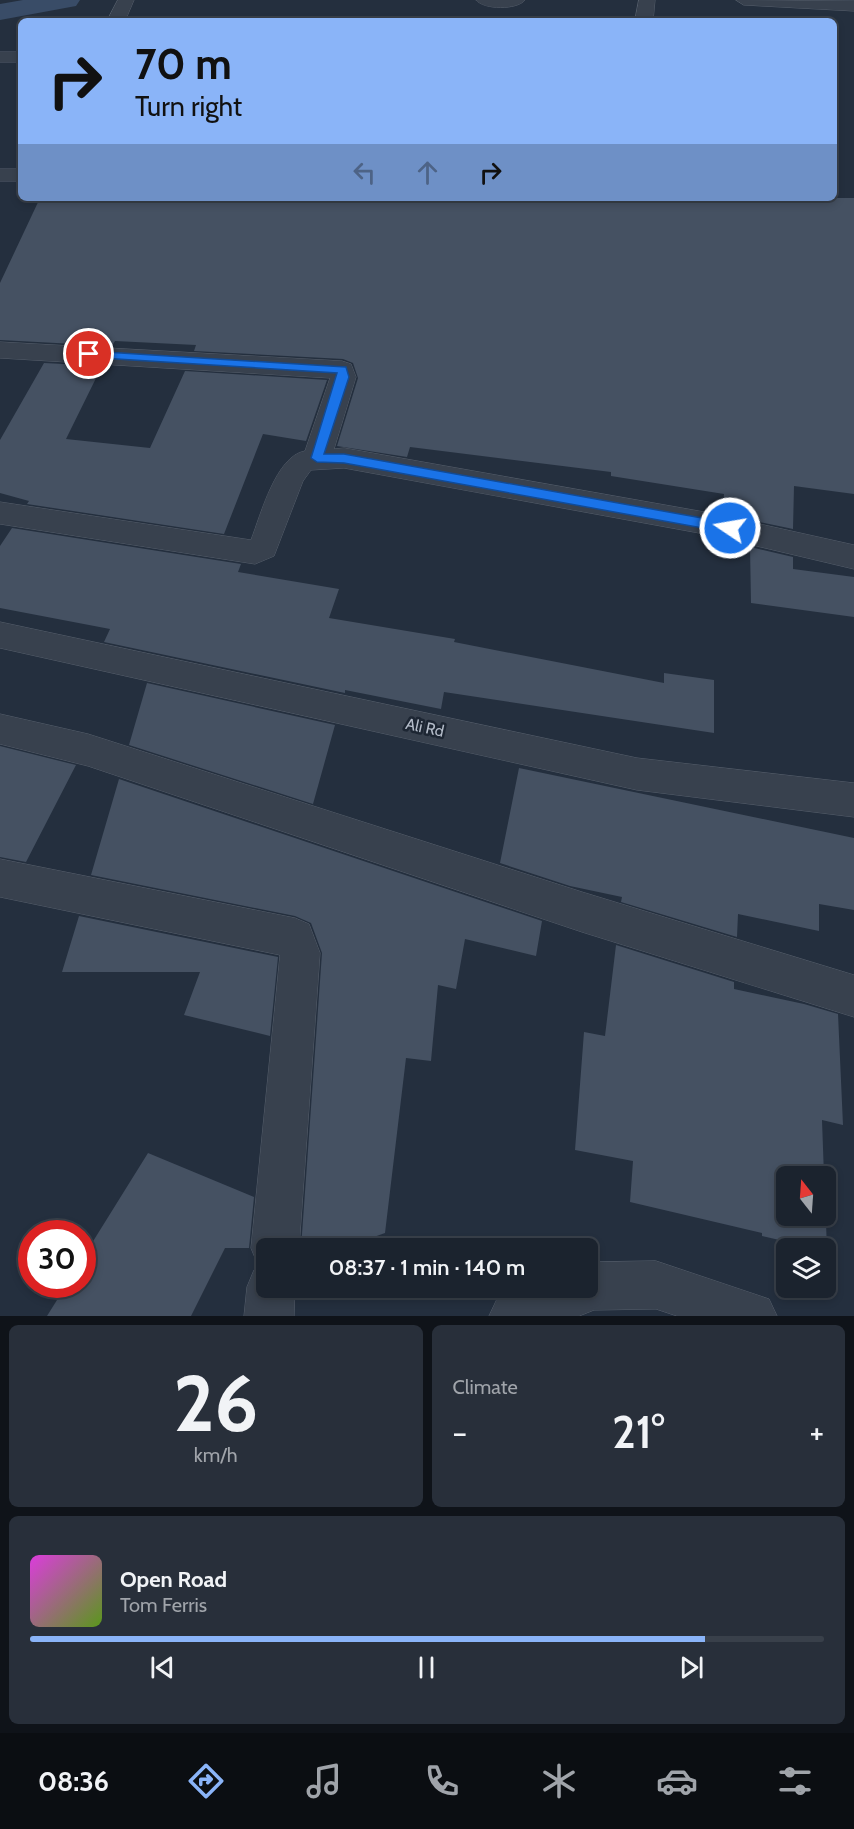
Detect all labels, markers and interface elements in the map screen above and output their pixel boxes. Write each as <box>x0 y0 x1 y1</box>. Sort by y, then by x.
text: 70 m <box>135 38 232 90</box>
icon: right <box>36 42 114 120</box>
text: Turn right <box>135 90 242 123</box>
icon: left <box>348 156 381 189</box>
icon: ahead <box>411 156 444 189</box>
icon: right <box>474 156 507 189</box>
pin <box>63 328 114 379</box>
icon: arrive <box>72 337 105 370</box>
position arrow <box>698 496 762 560</box>
street label: Ali Rd <box>404 714 446 741</box>
north arrow <box>776 1166 836 1226</box>
map controls <box>776 1166 836 1298</box>
speed limit sign: 30 <box>18 1220 96 1298</box>
button: layers <box>776 1238 836 1298</box>
text: 08:37 · 1 min · 140 m <box>329 1254 525 1281</box>
text: 26 <box>173 1356 258 1451</box>
text: Climate <box>453 1375 518 1399</box>
text: 21° <box>612 1405 665 1459</box>
text: − <box>453 1412 467 1452</box>
text: + <box>809 1412 824 1452</box>
text: km/h <box>194 1443 238 1467</box>
text: Open Road <box>120 1566 227 1593</box>
text: Tom Ferris <box>120 1593 207 1617</box>
icon: previous <box>146 1651 179 1684</box>
icon: pause <box>410 1651 443 1684</box>
icon: next <box>675 1651 708 1684</box>
icon: directions <box>185 1760 227 1802</box>
icon: music <box>303 1760 345 1802</box>
icon: phone <box>421 1760 463 1802</box>
icon: climate <box>538 1760 580 1802</box>
icon: car <box>656 1760 698 1802</box>
icon: filters <box>774 1760 816 1802</box>
text: 08:36 <box>38 1765 109 1798</box>

